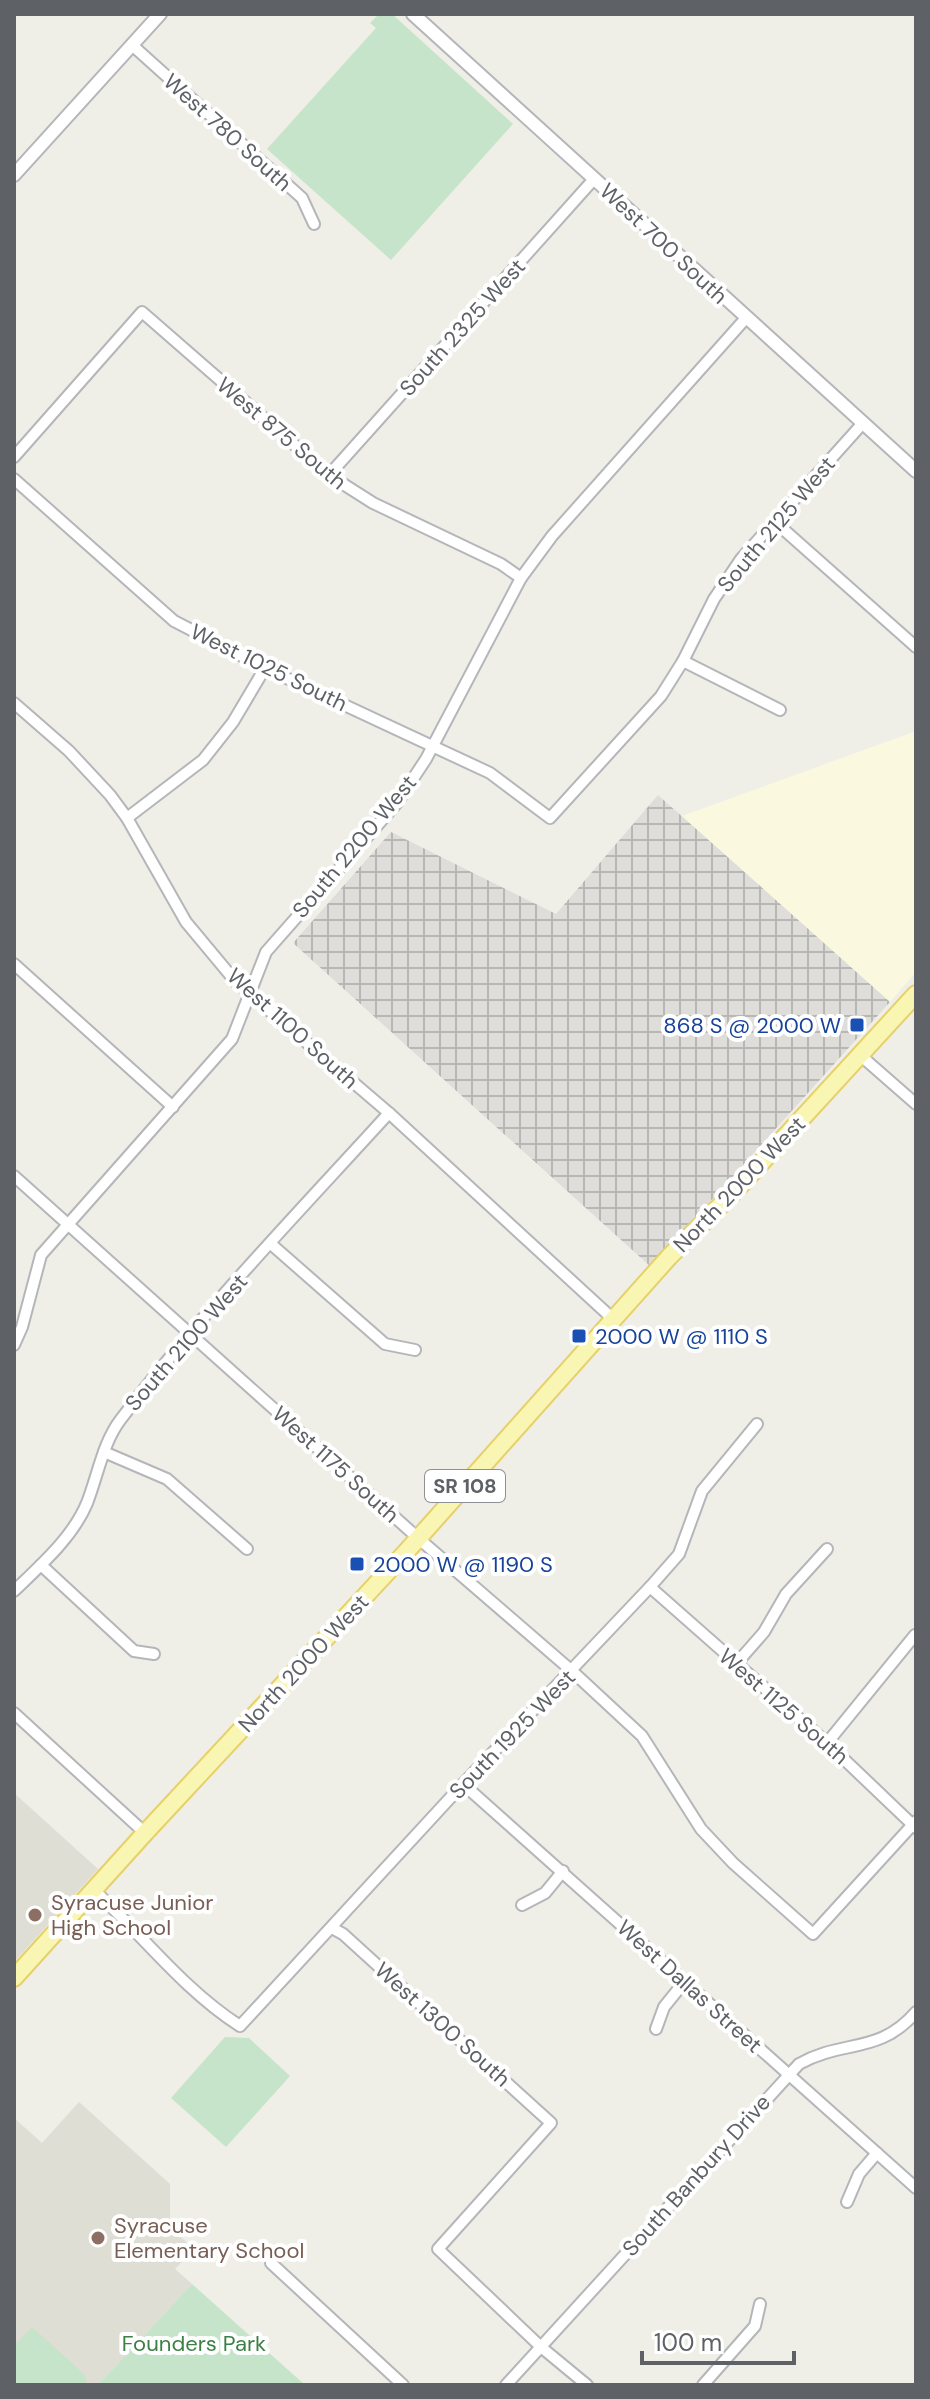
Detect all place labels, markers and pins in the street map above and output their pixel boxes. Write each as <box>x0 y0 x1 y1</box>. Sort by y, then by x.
place label: 868 S @ 2000 W <box>663 1011 841 1040</box>
marker: 868 S @ 2000 W <box>848 1016 866 1034</box>
place label: 2000 W @ 1110 S <box>595 1322 768 1351</box>
marker: 2000 W @ 1110 S <box>570 1327 588 1345</box>
place label: 2000 W @ 1190 S <box>373 1550 553 1579</box>
marker: 2000 W @ 1190 S <box>348 1555 366 1573</box>
place label: Syracuse Junior High School <box>51 1888 213 1942</box>
marker: Syracuse Junior High School <box>26 1906 44 1924</box>
place label: Syracuse Elementary School <box>114 2211 304 2265</box>
marker: Syracuse Elementary School <box>89 2229 107 2247</box>

